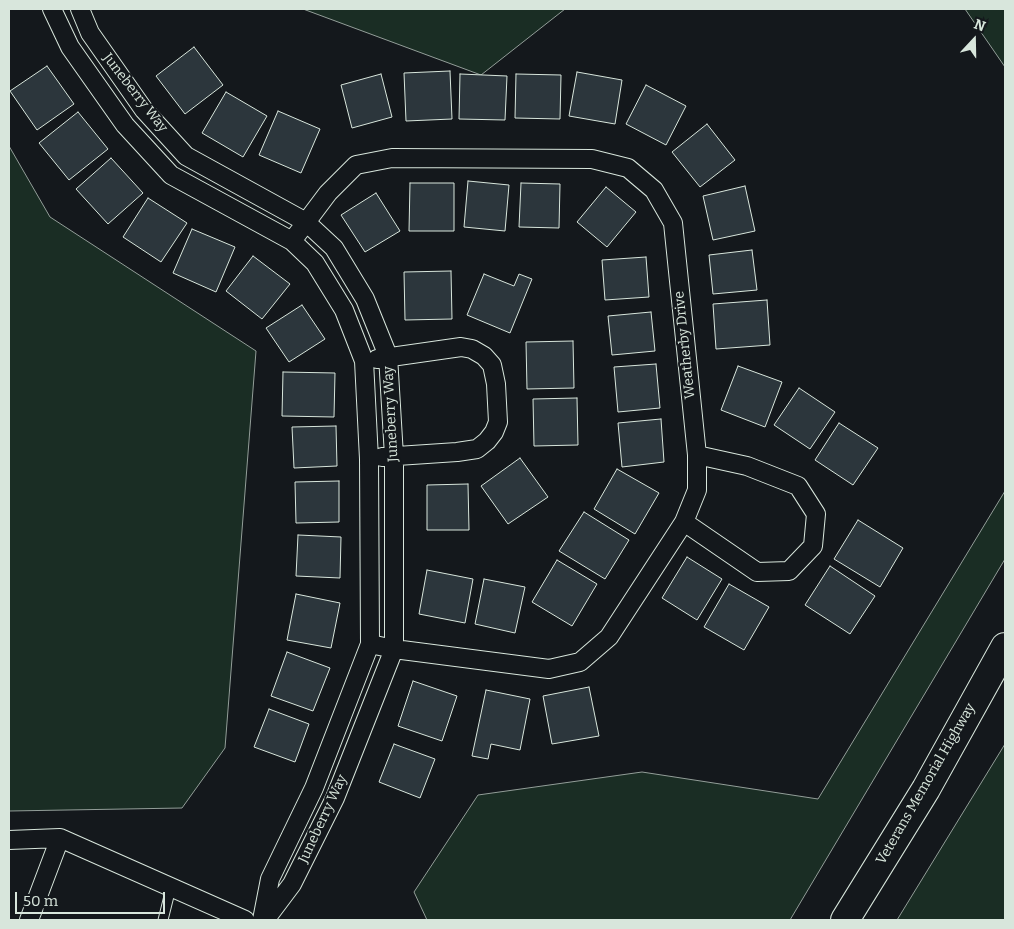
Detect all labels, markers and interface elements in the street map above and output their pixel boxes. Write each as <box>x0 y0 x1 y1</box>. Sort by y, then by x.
north arrow <box>949 15 999 65</box>
text: N <box>971 16 988 35</box>
street label: Juneberry Way <box>99 50 171 136</box>
street label: Weatherby Drive <box>671 290 699 400</box>
street label: Juneberry Way <box>380 366 402 462</box>
street label: Veterans Memorial Highway <box>873 700 979 868</box>
street label: Juneberry Way <box>295 772 351 866</box>
scale bar <box>18 882 168 914</box>
text: 50 m <box>23 892 58 910</box>

